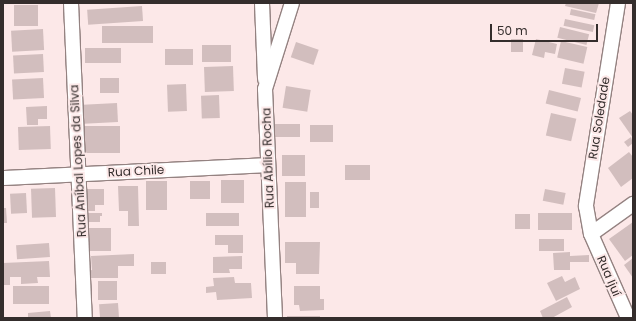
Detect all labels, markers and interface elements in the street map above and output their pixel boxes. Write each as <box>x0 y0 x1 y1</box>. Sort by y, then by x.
scale bar <box>492 16 600 42</box>
text: 50 m <box>497 22 528 39</box>
street label: Rua Soledade <box>585 76 613 160</box>
street label: Rua Aníbal Lopes da Silva <box>67 84 89 238</box>
street label: Rua Abílio Rocha <box>259 108 277 208</box>
street label: Rua Chile <box>107 162 165 180</box>
street label: Rua Ijuí <box>594 253 624 299</box>

